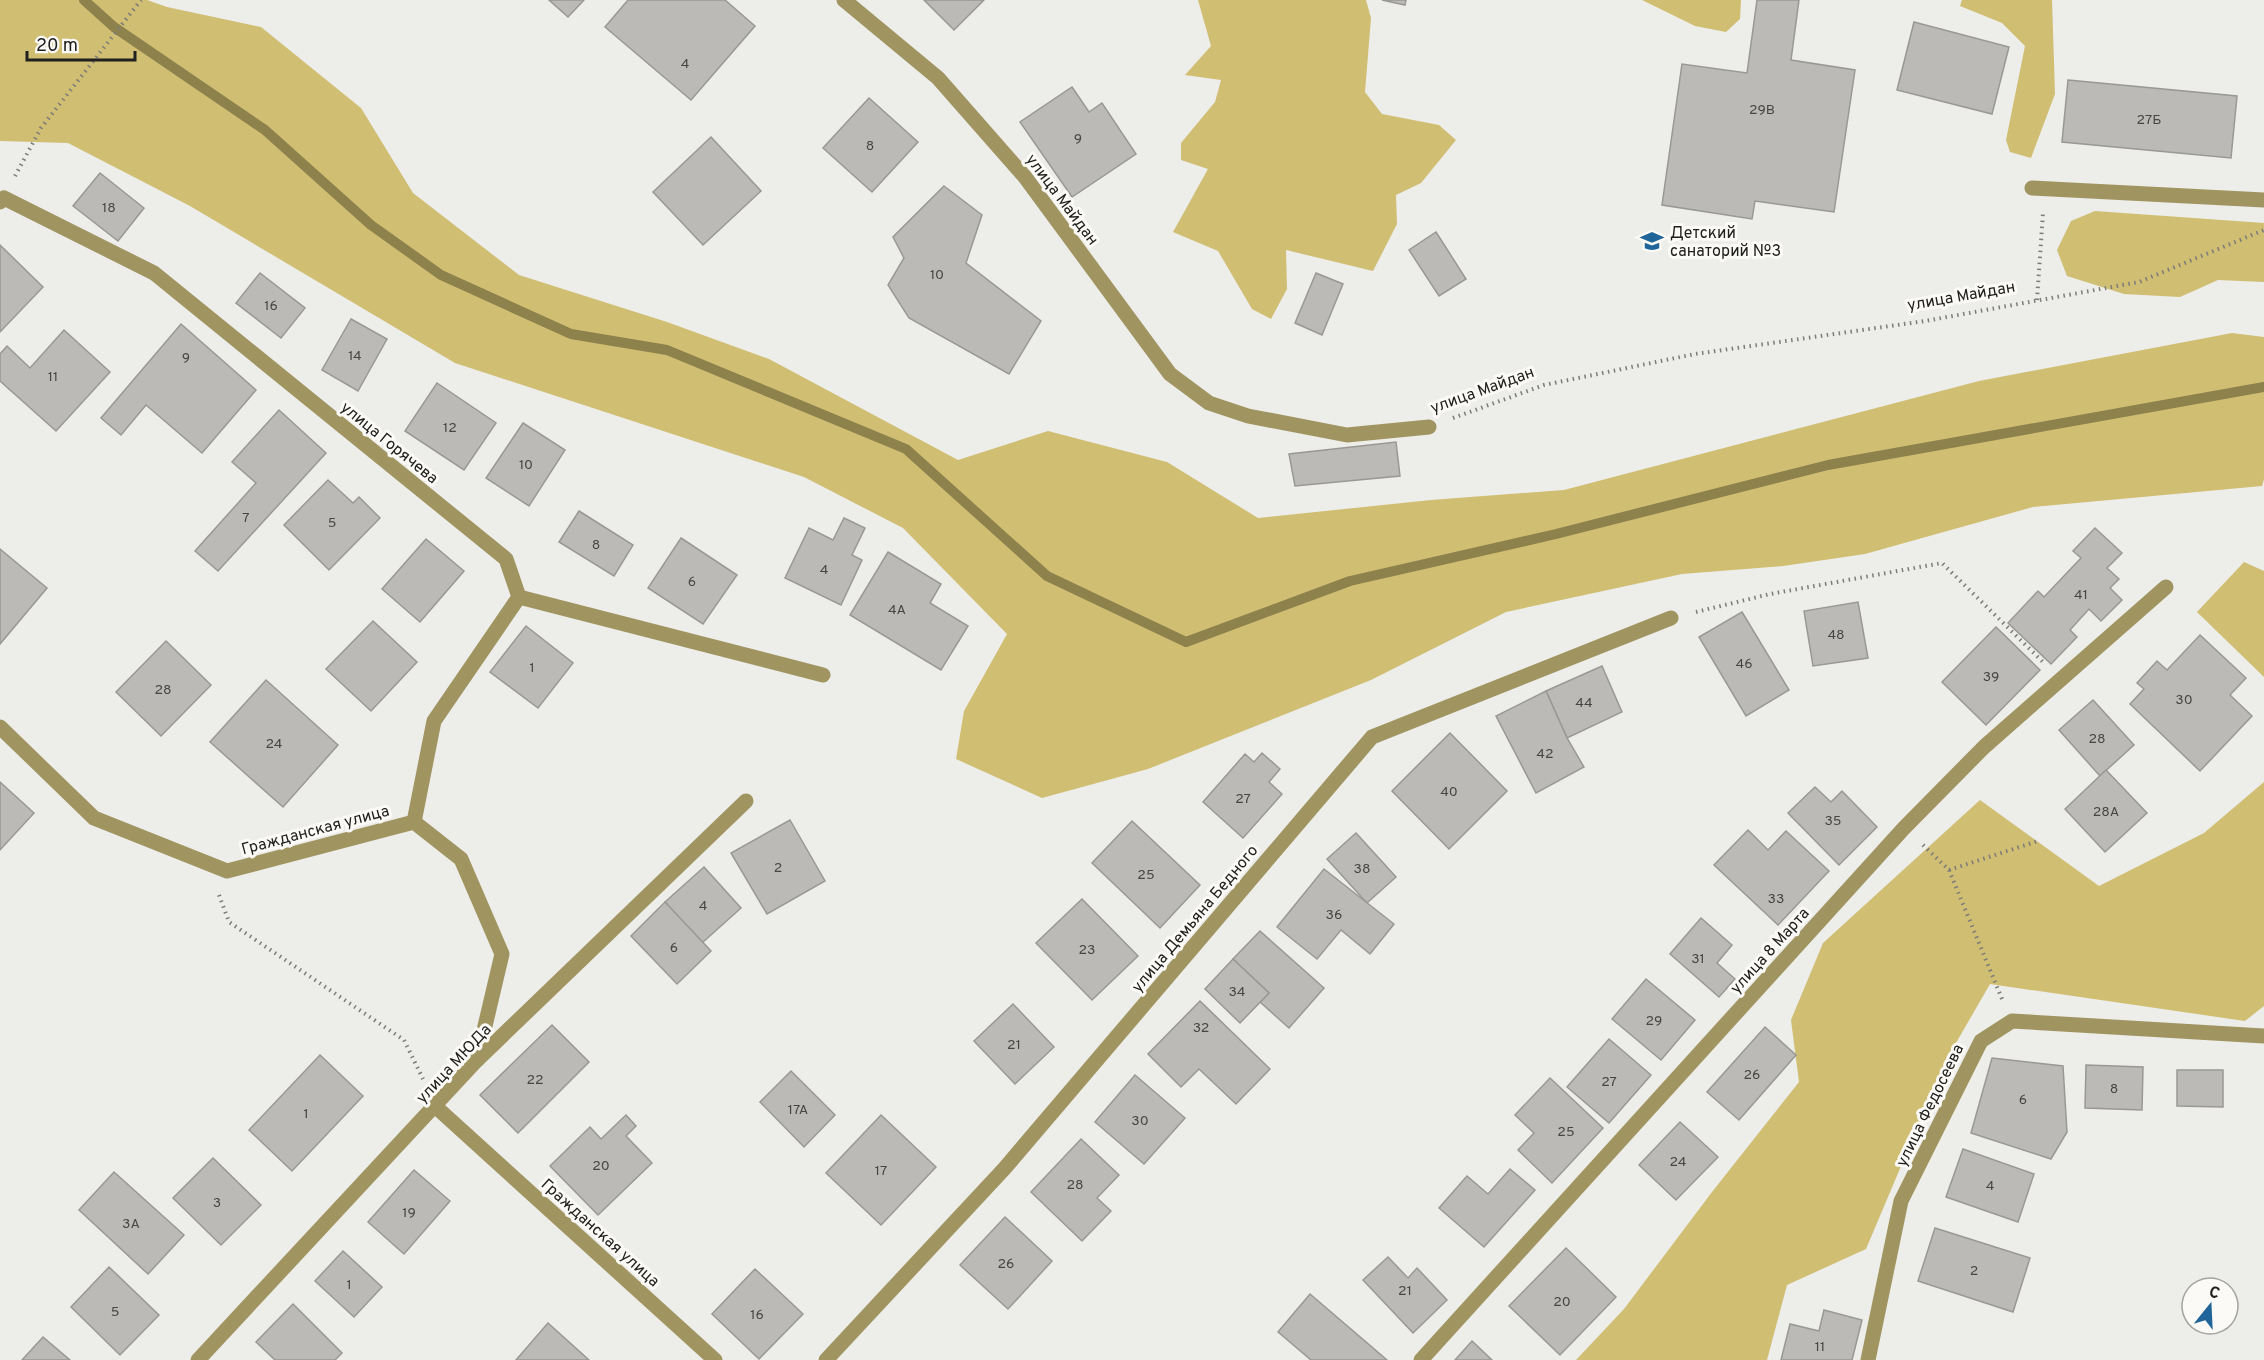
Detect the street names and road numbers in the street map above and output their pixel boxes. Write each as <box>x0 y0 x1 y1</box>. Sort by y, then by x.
street label: улица Майдан <box>1021 151 1102 250</box>
street label: улица Майдан <box>1906 278 2017 316</box>
street label: улица Майдан <box>1428 363 1537 419</box>
street label: улица Горячева <box>336 398 442 489</box>
street label: Гражданская улица <box>239 802 392 860</box>
street label: улица Демьяна Бедного <box>1128 841 1263 997</box>
street label: улица 8 Марта <box>1727 904 1814 999</box>
street label: улица МЮДа <box>413 1020 496 1108</box>
street label: улица Федосеева <box>1892 1041 1969 1170</box>
street label: Гражданская улица <box>536 1175 663 1292</box>

